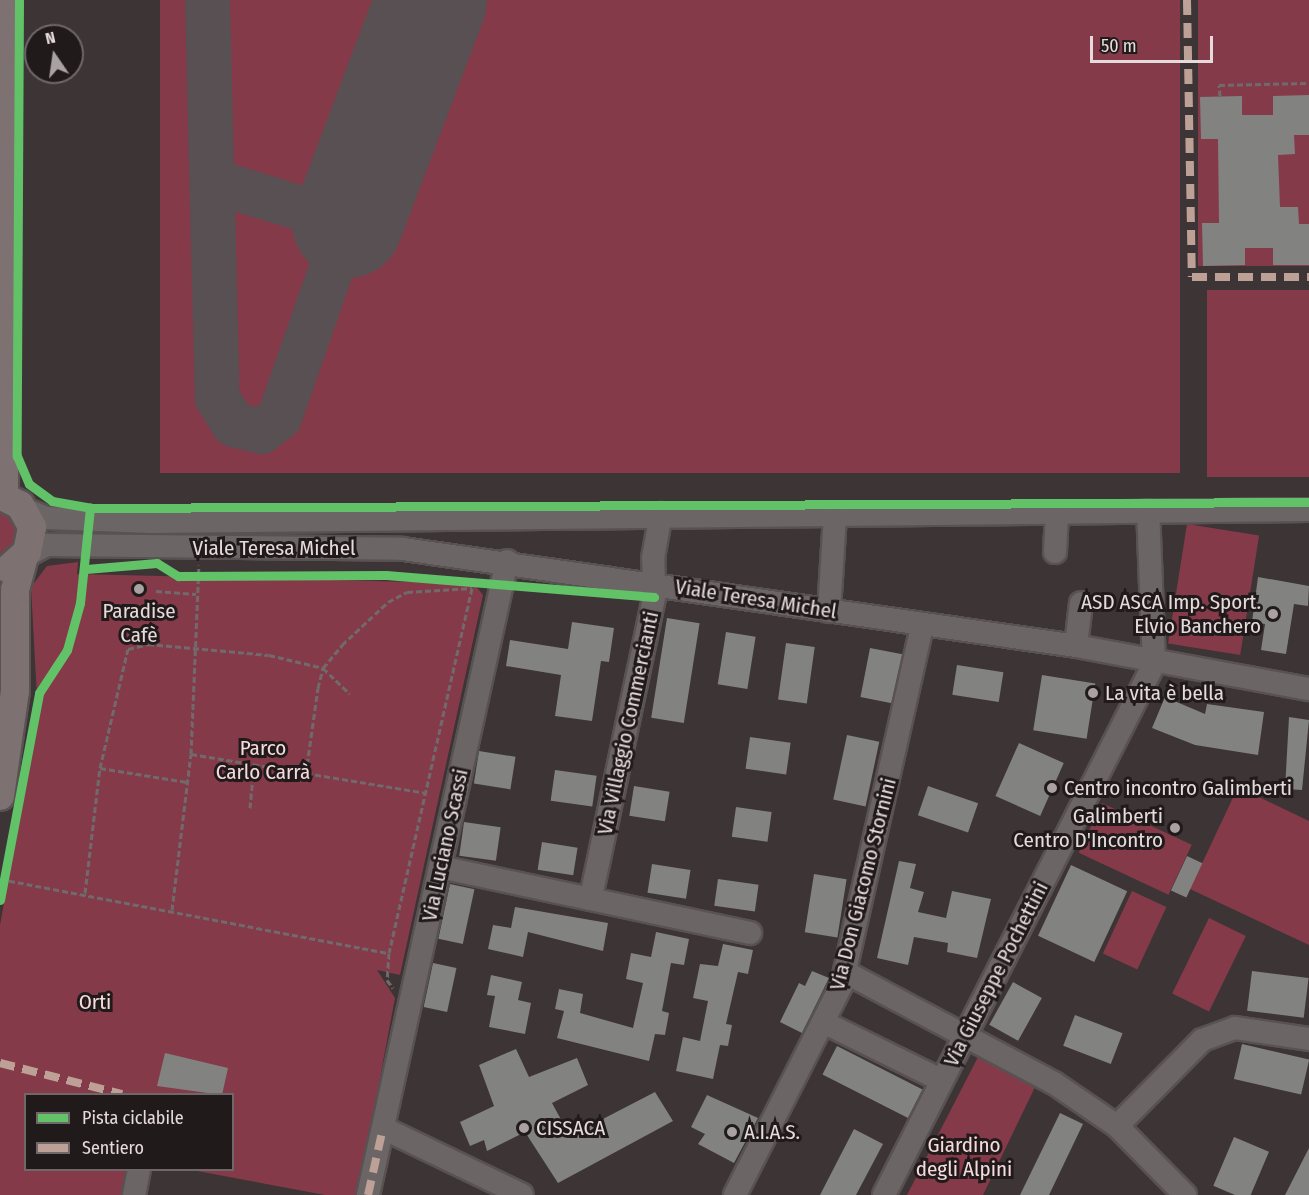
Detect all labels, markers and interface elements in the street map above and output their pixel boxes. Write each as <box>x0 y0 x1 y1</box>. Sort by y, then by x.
north arrow <box>24 24 84 84</box>
scale bar <box>1093 24 1216 62</box>
text: N <box>43 28 57 48</box>
text: 50 m <box>1101 35 1137 57</box>
street label: Viale Teresa Michel <box>192 535 356 561</box>
street label: Viale Teresa Michel <box>673 574 839 624</box>
marker: Paradise Cafè <box>132 582 146 596</box>
place label: ASD ASCA Imp. Sport. Elvio Banchero <box>1081 589 1261 639</box>
place label: Paradise Cafè <box>102 598 176 648</box>
marker: ASD ASCA Imp. Sport. Elvio Banchero <box>1266 607 1280 621</box>
street label: Via Villaggio Commercianti <box>592 609 664 837</box>
place label: La vita è bella <box>1105 680 1224 706</box>
marker: La vita è bella <box>1086 686 1100 700</box>
park label: Parco Carlo Carrà <box>216 735 310 785</box>
street label: Via Luciano Scassi <box>417 767 473 923</box>
street label: Via Don Giacomo Stornini <box>824 775 902 993</box>
place label: Centro incontro Galimberti <box>1064 775 1292 801</box>
marker: Centro incontro Galimberti <box>1045 781 1059 795</box>
place label: Galimberti Centro D'Incontro <box>1013 803 1163 853</box>
marker: Galimberti Centro D'Incontro <box>1168 821 1182 835</box>
street label: Via Giuseppe Pochettini <box>939 878 1053 1070</box>
park label: Orti <box>79 989 111 1015</box>
legend <box>24 1093 234 1171</box>
text: Pista ciclabile <box>82 1107 184 1129</box>
place label: CISSACA <box>536 1115 605 1141</box>
place label: A.I.A.S. <box>744 1119 800 1145</box>
marker: CISSACA <box>517 1121 531 1135</box>
marker: A.I.A.S. <box>725 1125 739 1139</box>
park label: Giardino degli Alpini <box>916 1132 1012 1182</box>
text: Sentiero <box>82 1137 144 1159</box>

